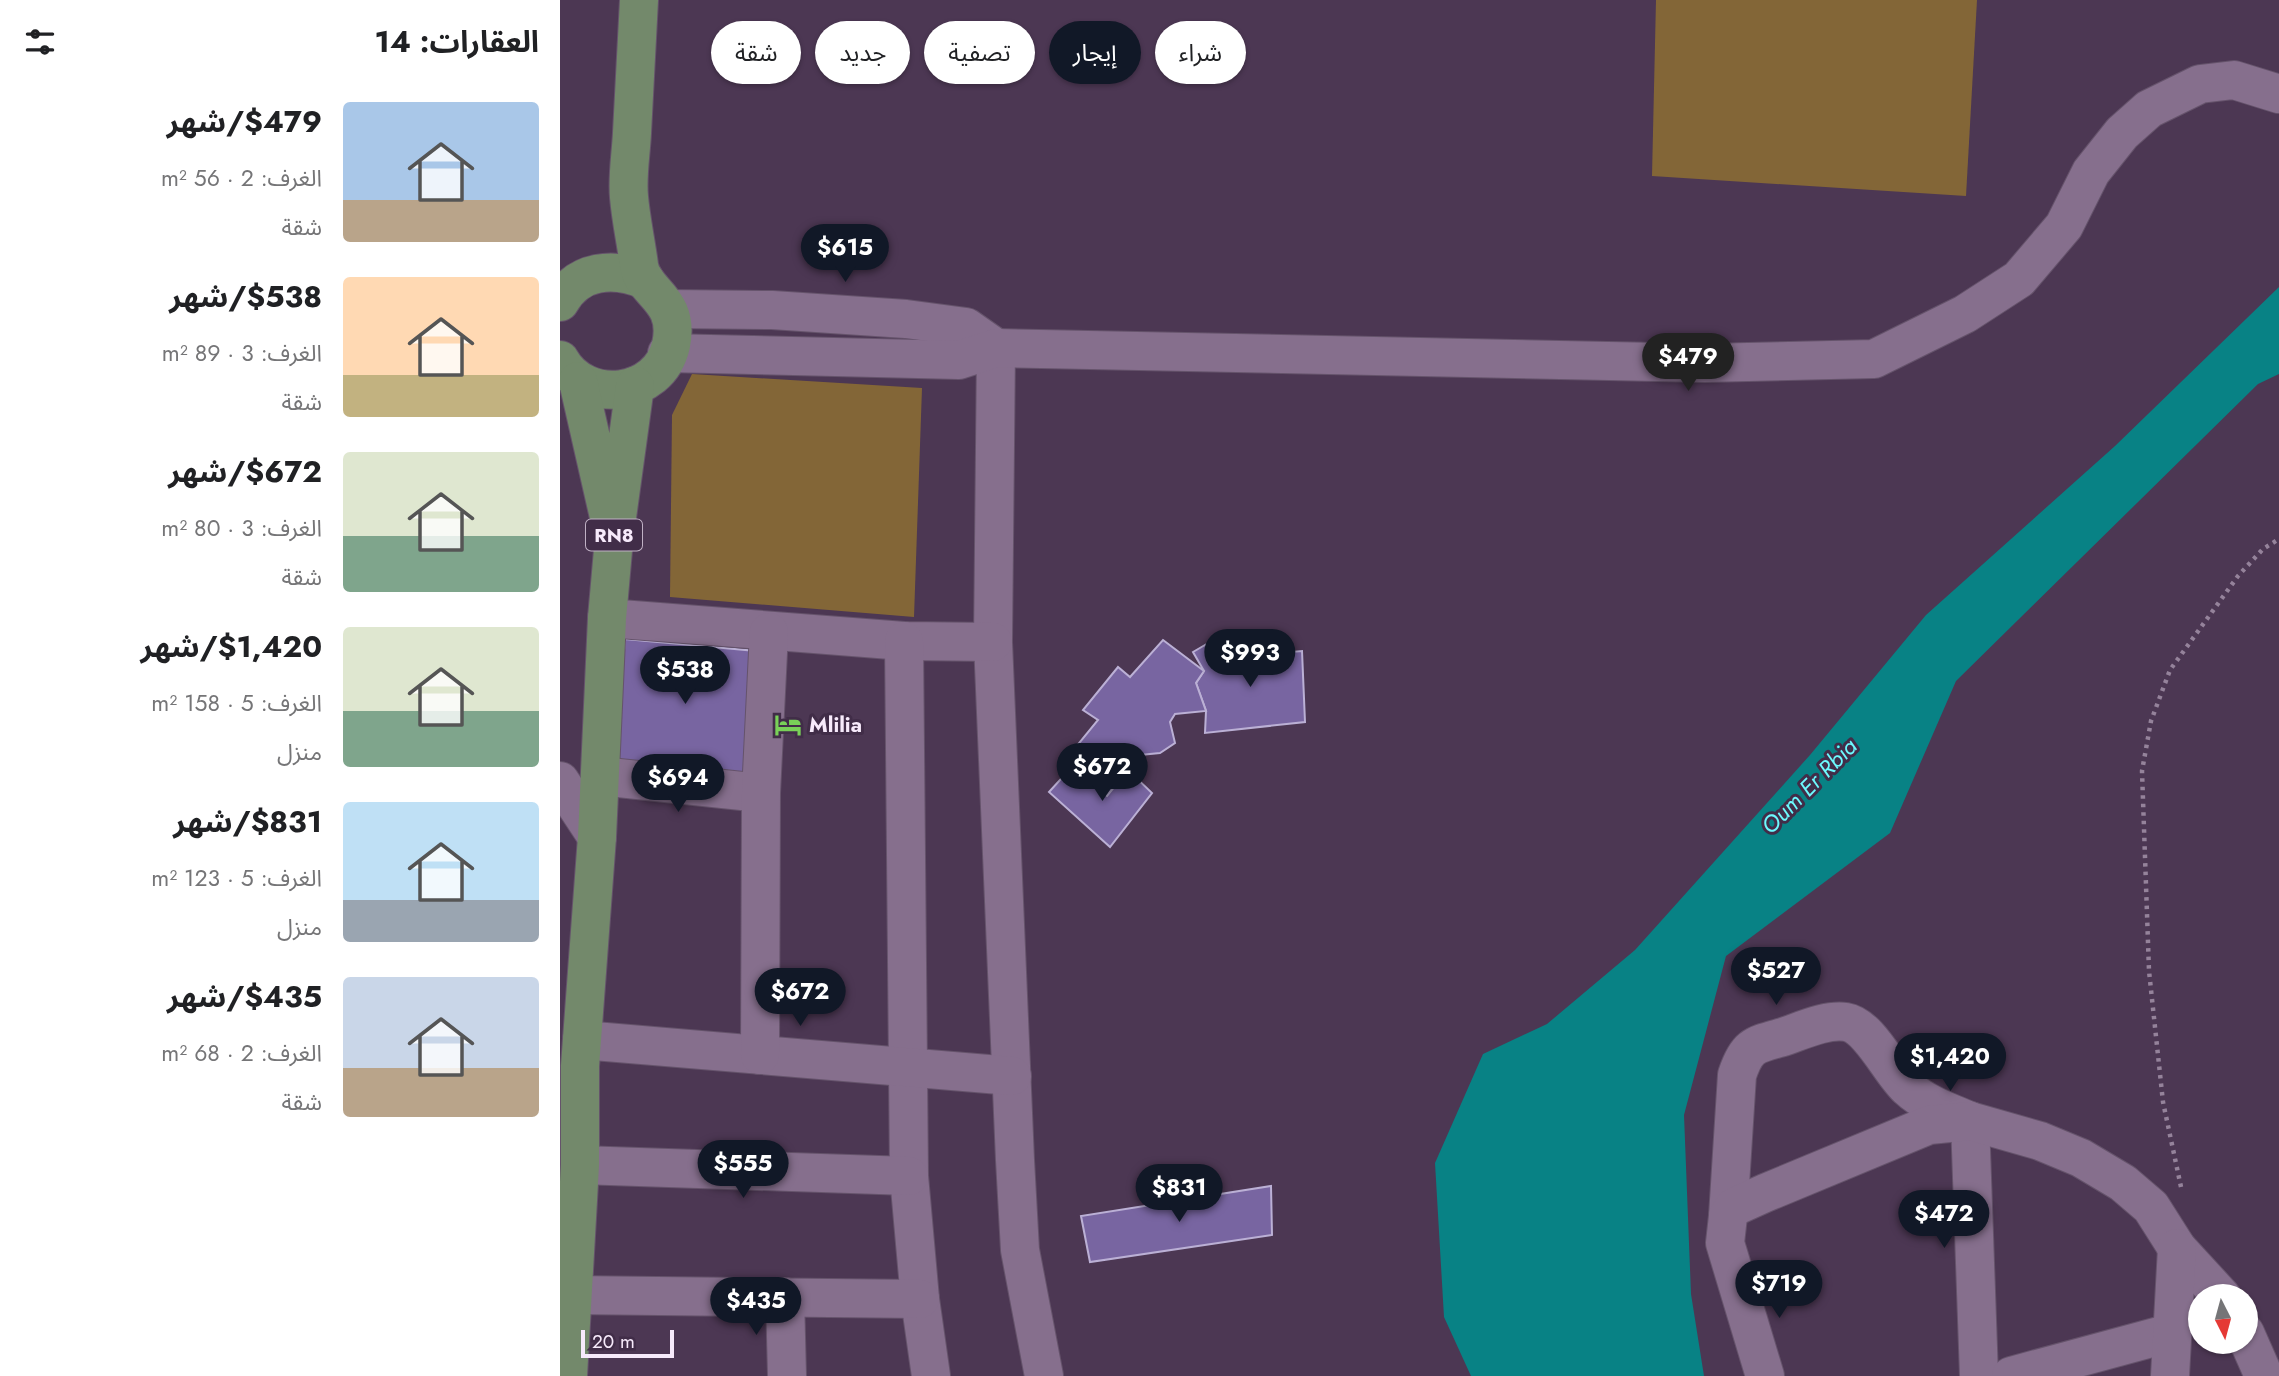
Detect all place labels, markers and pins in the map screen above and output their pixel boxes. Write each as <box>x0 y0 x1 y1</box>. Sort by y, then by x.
pin: $615 <box>804 224 886 284</box>
pin: $479 <box>1647 334 1729 393</box>
pin: $993 <box>1209 630 1291 689</box>
pin: $538 <box>644 646 726 706</box>
hotel icon: Mlilia <box>773 710 803 740</box>
place label: Mlilia <box>809 710 862 740</box>
pin: $672 <box>1061 744 1143 803</box>
pin: $694 <box>637 754 719 814</box>
pin: $527 <box>1735 948 1817 1007</box>
pin: $672 <box>759 968 841 1028</box>
pin: $1,420 <box>1893 1034 2007 1093</box>
pin: $555 <box>702 1140 784 1200</box>
pin: $831 <box>1138 1164 1220 1224</box>
pin: $472 <box>1903 1190 1985 1250</box>
pin: $719 <box>1738 1260 1820 1320</box>
pin: $435 <box>715 1278 797 1337</box>

